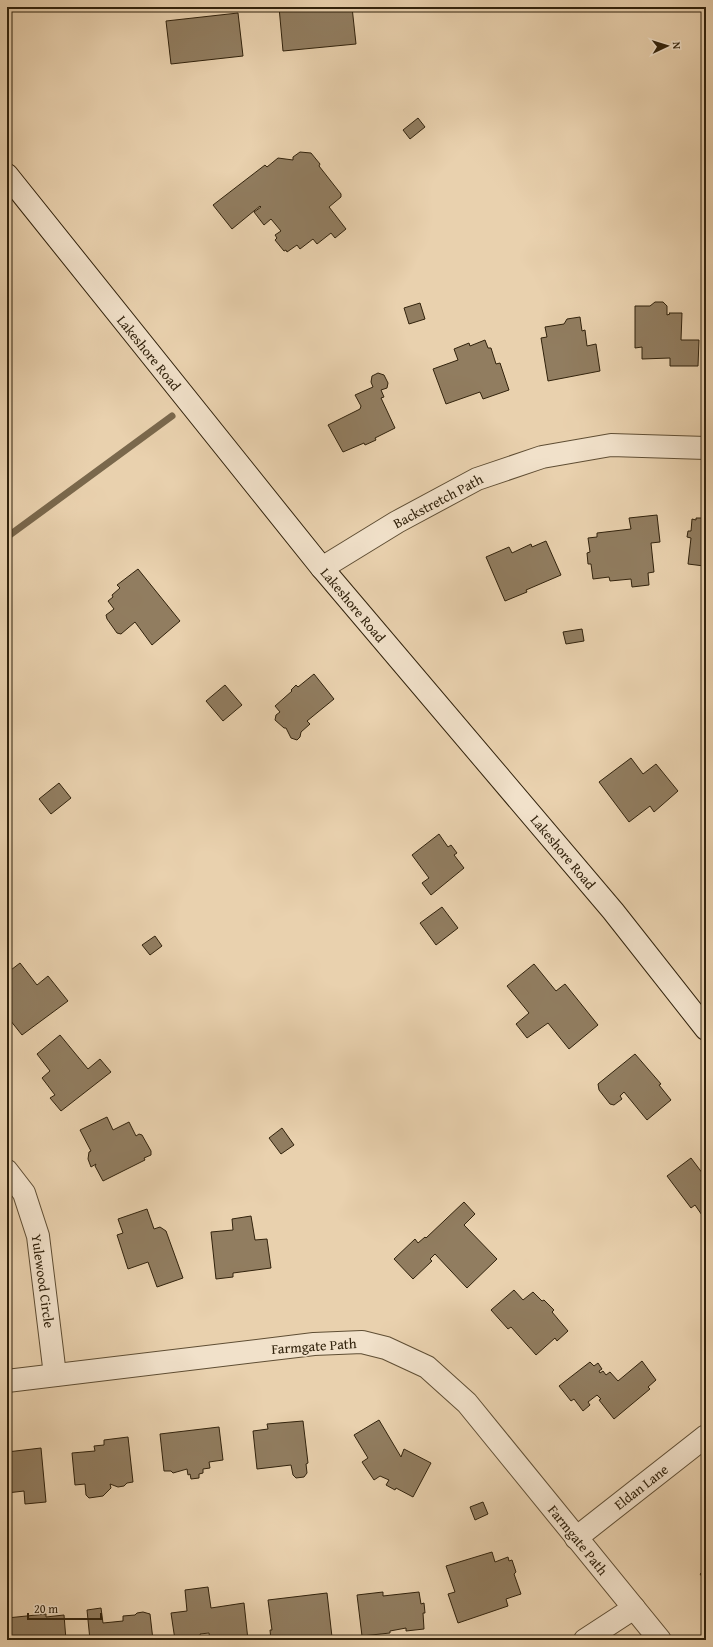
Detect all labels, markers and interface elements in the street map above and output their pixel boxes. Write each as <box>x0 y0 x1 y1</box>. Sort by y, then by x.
north arrow <box>647 26 687 66</box>
text: N <box>669 41 685 50</box>
street label: Lakeshore Road <box>112 311 186 395</box>
street label: Backstretch Path <box>390 469 487 533</box>
street label: Lakeshore Road <box>316 563 391 647</box>
street label: Lakeshore Road <box>526 810 601 894</box>
street label: Yulewood Circle <box>27 1233 60 1330</box>
street label: Farmgate Path <box>271 1333 357 1359</box>
street label: Eldan Lane <box>610 1459 673 1515</box>
street label: Farmgate Path <box>543 1501 613 1580</box>
scale bar <box>28 1595 101 1621</box>
text: 20 m <box>34 1600 58 1617</box>

